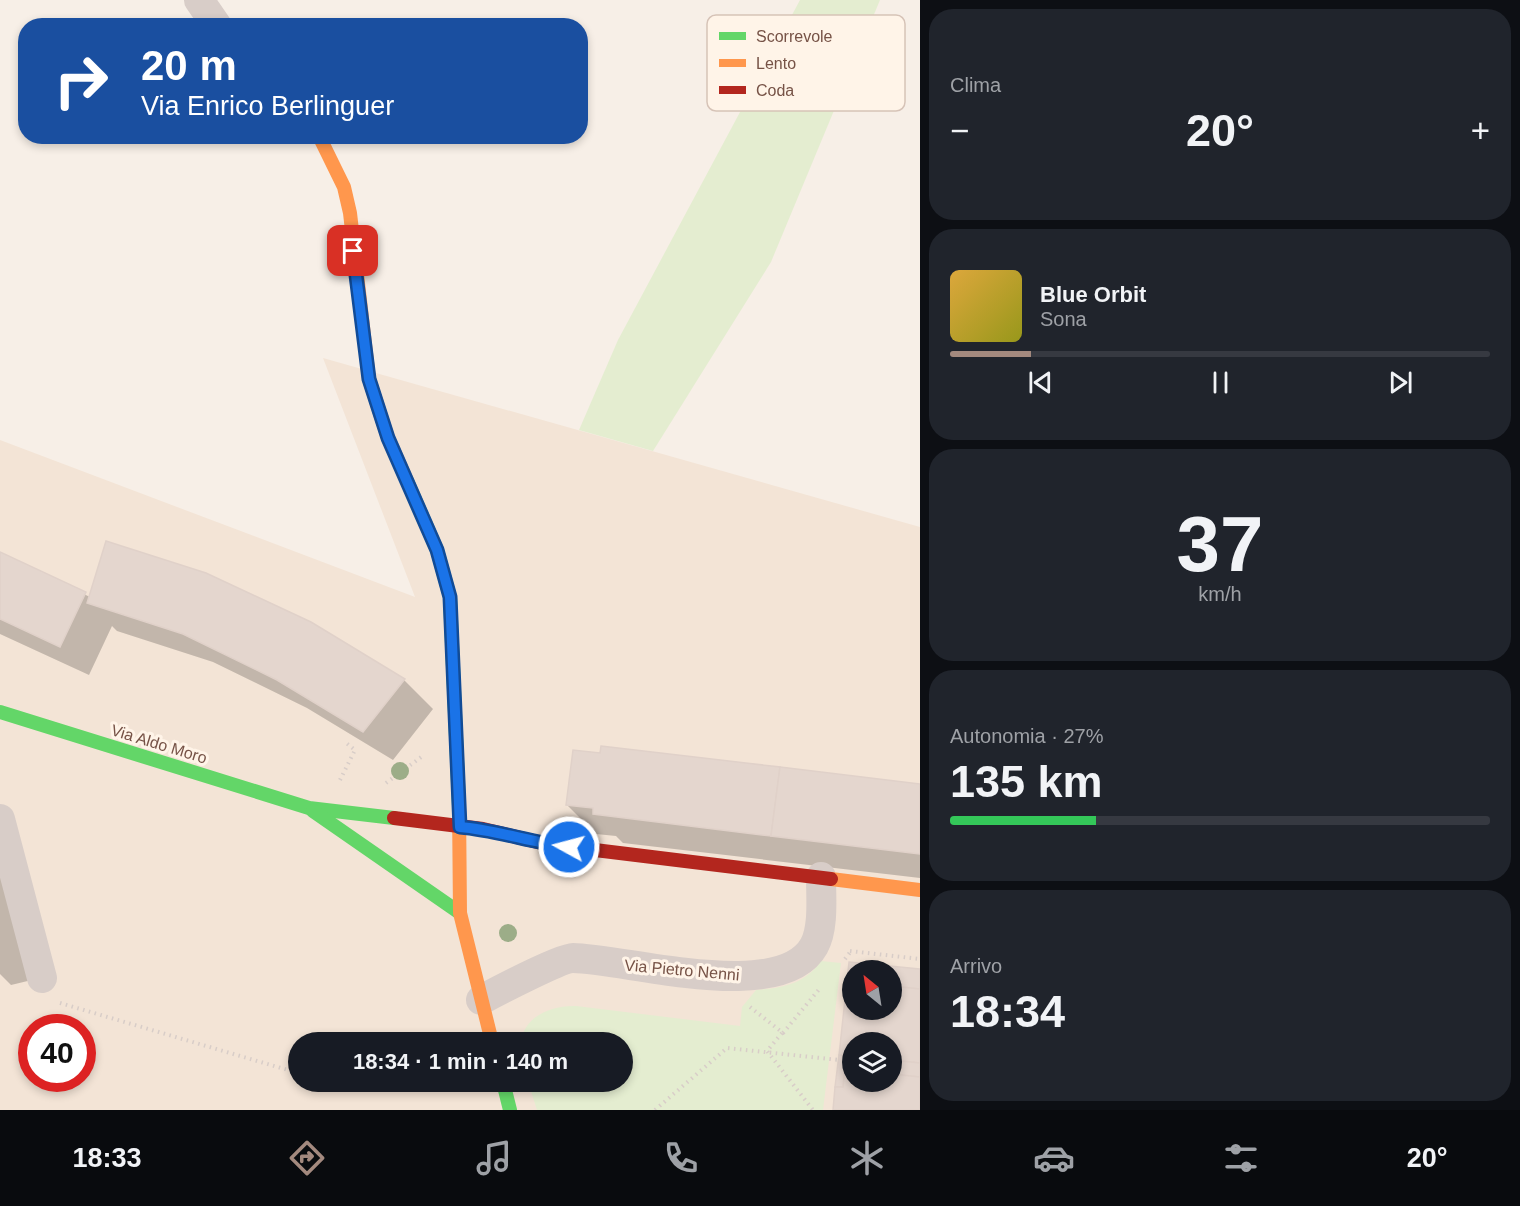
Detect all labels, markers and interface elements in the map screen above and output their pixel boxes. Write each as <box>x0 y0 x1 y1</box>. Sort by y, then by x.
legend <box>707 15 905 111</box>
text: Scorrevole <box>756 28 833 45</box>
icon: right <box>42 42 120 120</box>
text: 20 m <box>141 42 237 89</box>
text: Lento <box>756 55 796 72</box>
text: Clima <box>950 74 1001 96</box>
text: Coda <box>756 82 794 99</box>
text: Via Enrico Berlinguer <box>141 91 394 121</box>
text: 20° <box>1186 105 1254 156</box>
text: − <box>950 112 969 149</box>
text: + <box>1471 112 1490 149</box>
pin <box>327 225 378 276</box>
icon: arrive <box>336 234 369 267</box>
text: Blue Orbit <box>1040 282 1146 307</box>
text: Sona <box>1040 308 1087 330</box>
icon: previous <box>1024 366 1057 399</box>
icon: pause <box>1204 366 1237 399</box>
icon: next <box>1384 366 1417 399</box>
text: 37 <box>1177 500 1263 588</box>
text: km/h <box>1198 583 1242 605</box>
street label: Via Aldo Moro <box>109 721 209 767</box>
text: Autonomia · 27% <box>950 725 1103 747</box>
text: 135 km <box>950 756 1103 807</box>
position arrow <box>537 815 601 879</box>
text: Arrivo <box>950 955 1002 977</box>
street label: Via Pietro Nenni <box>624 957 740 983</box>
north arrow <box>842 960 902 1020</box>
map controls <box>842 960 902 1092</box>
text: 18:34 <box>950 986 1065 1037</box>
speed limit sign: 40 <box>18 1014 96 1092</box>
button: layers <box>842 1032 902 1092</box>
text: 18:34 · 1 min · 140 m <box>353 1049 568 1074</box>
icon: directions <box>286 1137 328 1179</box>
icon: music <box>473 1137 515 1179</box>
icon: phone <box>660 1137 702 1179</box>
icon: climate <box>846 1137 888 1179</box>
icon: car <box>1033 1137 1075 1179</box>
icon: filters <box>1220 1137 1262 1179</box>
text: 18:33 <box>72 1143 141 1173</box>
text: 20° <box>1407 1143 1448 1173</box>

